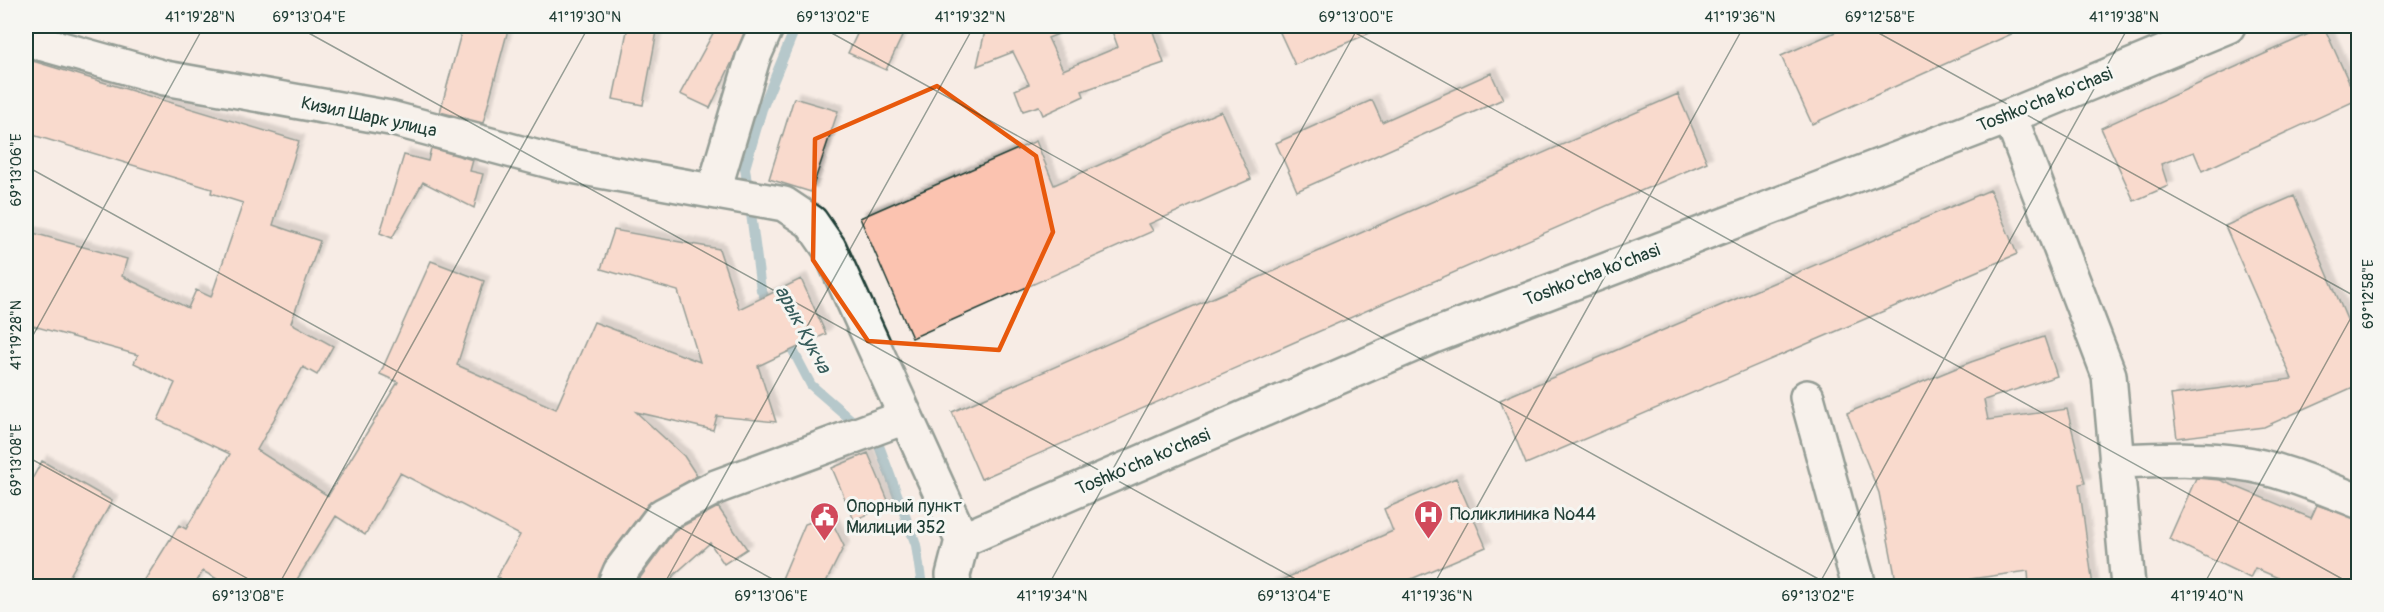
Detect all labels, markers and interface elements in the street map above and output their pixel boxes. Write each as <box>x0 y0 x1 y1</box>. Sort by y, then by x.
text: 41°19'28"N <box>165 8 235 27</box>
text: 69°13'04"E <box>272 8 346 27</box>
text: 41°19'30"N <box>549 8 621 27</box>
text: 69°13'02"E <box>797 8 870 27</box>
text: 41°19'32"N <box>935 8 1005 27</box>
text: 69°13'00"E <box>1319 8 1393 27</box>
text: 41°19'36"N <box>1704 8 1776 27</box>
text: 69°12'58"E <box>1845 8 1915 27</box>
text: 41°19'38"N <box>2089 8 2159 27</box>
street label: Toshko'cha ko'chasi <box>1974 62 2116 138</box>
street label: Кизил Шарк улица <box>299 91 439 143</box>
text: 69°13'06"E <box>7 133 26 207</box>
street label: Toshko'cha ko'chasi <box>1521 238 1663 312</box>
text: 69°12'58"E <box>2359 259 2378 329</box>
water label: арык Кукча <box>769 281 837 379</box>
text: 41°19'28"N <box>7 300 26 370</box>
street label: Toshko'cha ko'chasi <box>1072 423 1214 501</box>
text: 69°13'08"E <box>7 424 26 496</box>
place label: Опорный пункт Милиции 352 <box>846 495 962 539</box>
hospital icon: Поликлиника №44 <box>1413 498 1445 540</box>
public building icon: Опорный пункт Милиции 352 <box>809 500 841 542</box>
place label: Поликлиника №44 <box>1450 503 1597 526</box>
text: 69°13'08"E <box>212 587 284 606</box>
text: 69°13'06"E <box>734 587 808 606</box>
text: 41°19'34"N <box>1017 587 1088 606</box>
text: 69°13'04"E <box>1257 587 1331 606</box>
text: 41°19'36"N <box>1401 587 1473 606</box>
text: 69°13'02"E <box>1782 587 1855 606</box>
text: 41°19'40"N <box>2171 587 2243 606</box>

